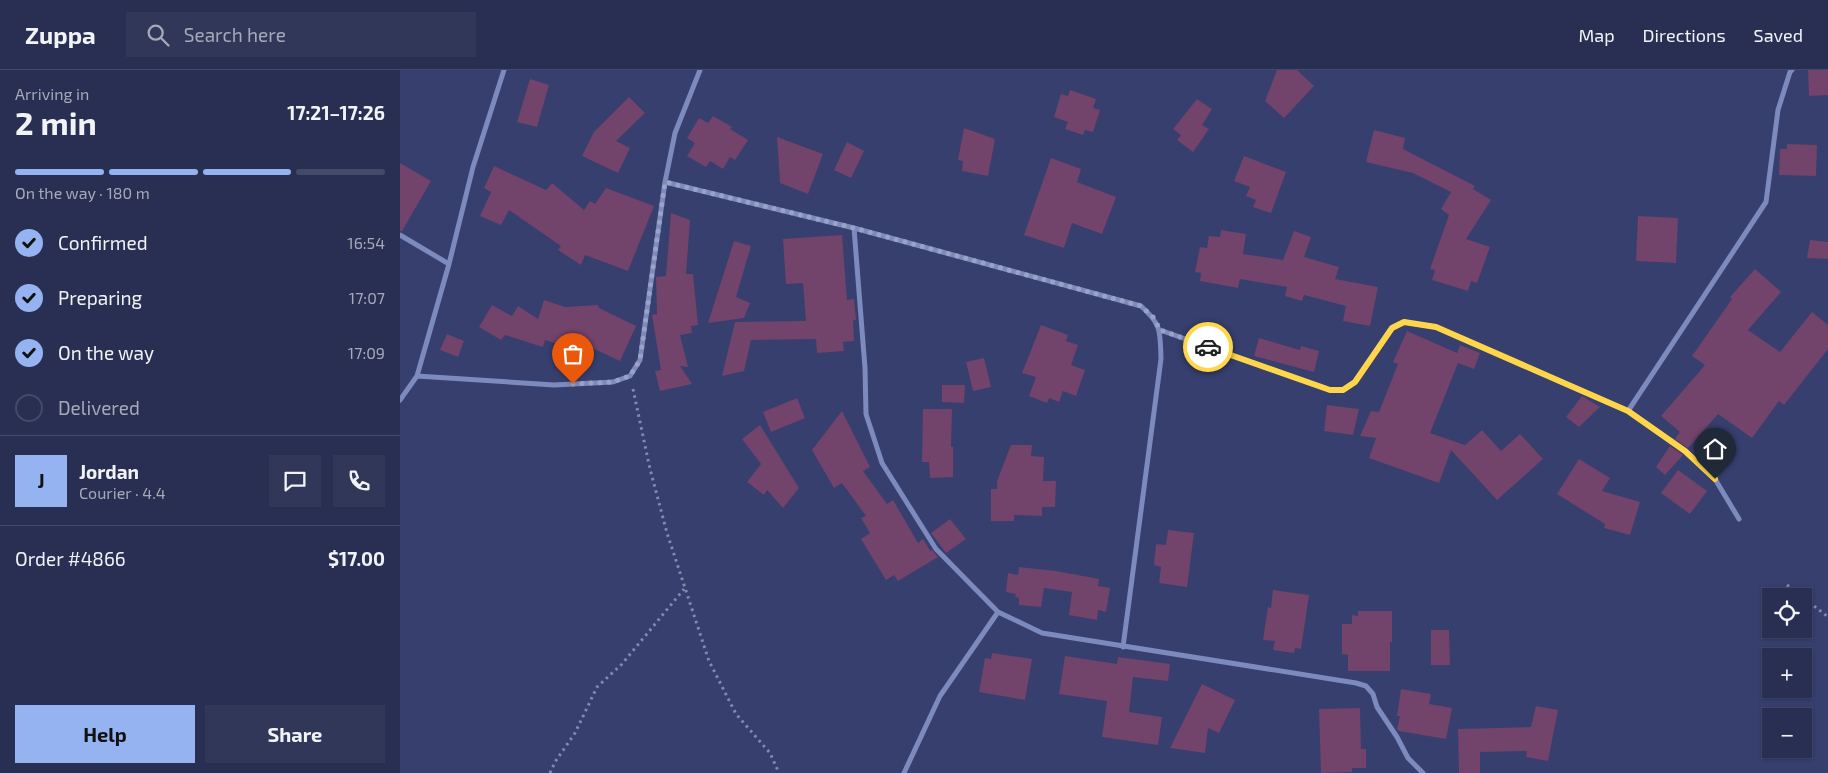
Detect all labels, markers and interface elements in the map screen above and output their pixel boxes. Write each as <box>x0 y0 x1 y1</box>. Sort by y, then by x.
search box <box>126 12 476 57</box>
text: Zuppa <box>25 20 96 49</box>
icon: search <box>144 21 172 49</box>
text: Search here <box>184 23 286 46</box>
text: Map <box>1578 24 1615 46</box>
text: Directions <box>1643 24 1726 46</box>
text: Saved <box>1754 24 1803 46</box>
text: Arriving in <box>15 84 89 103</box>
text: 17:21–17:26 <box>287 101 385 124</box>
text: 2 min <box>15 103 97 141</box>
text: On the way · 180 m <box>15 183 150 202</box>
icon: check <box>15 229 43 257</box>
text: Confirmed <box>58 231 148 254</box>
text: 16:54 <box>347 233 385 252</box>
icon: check <box>15 284 43 312</box>
text: Preparing <box>58 286 142 309</box>
text: 17:07 <box>349 288 385 307</box>
courier <box>1183 322 1233 372</box>
pin <box>552 333 594 384</box>
icon: car <box>1194 333 1222 361</box>
icon: check <box>15 339 43 367</box>
icon: bag <box>559 340 587 368</box>
text: On the way <box>58 341 154 364</box>
text: 17:09 <box>348 343 385 362</box>
text: Delivered <box>58 396 140 419</box>
pin <box>1694 428 1736 479</box>
icon: home <box>1701 435 1729 463</box>
button: chat <box>269 455 321 507</box>
button: phone <box>333 455 385 507</box>
text: Jordan <box>79 460 139 483</box>
text: J <box>37 469 45 492</box>
text: Courier · 4.4 <box>79 483 166 502</box>
text: Order #4866 <box>15 547 126 570</box>
text: $17.00 <box>328 547 385 570</box>
map controls <box>1762 588 1812 758</box>
button: locate <box>1762 588 1812 638</box>
button: + <box>1762 648 1812 698</box>
button: Help <box>15 705 195 763</box>
button: Share <box>205 705 385 763</box>
button: − <box>1762 708 1812 758</box>

